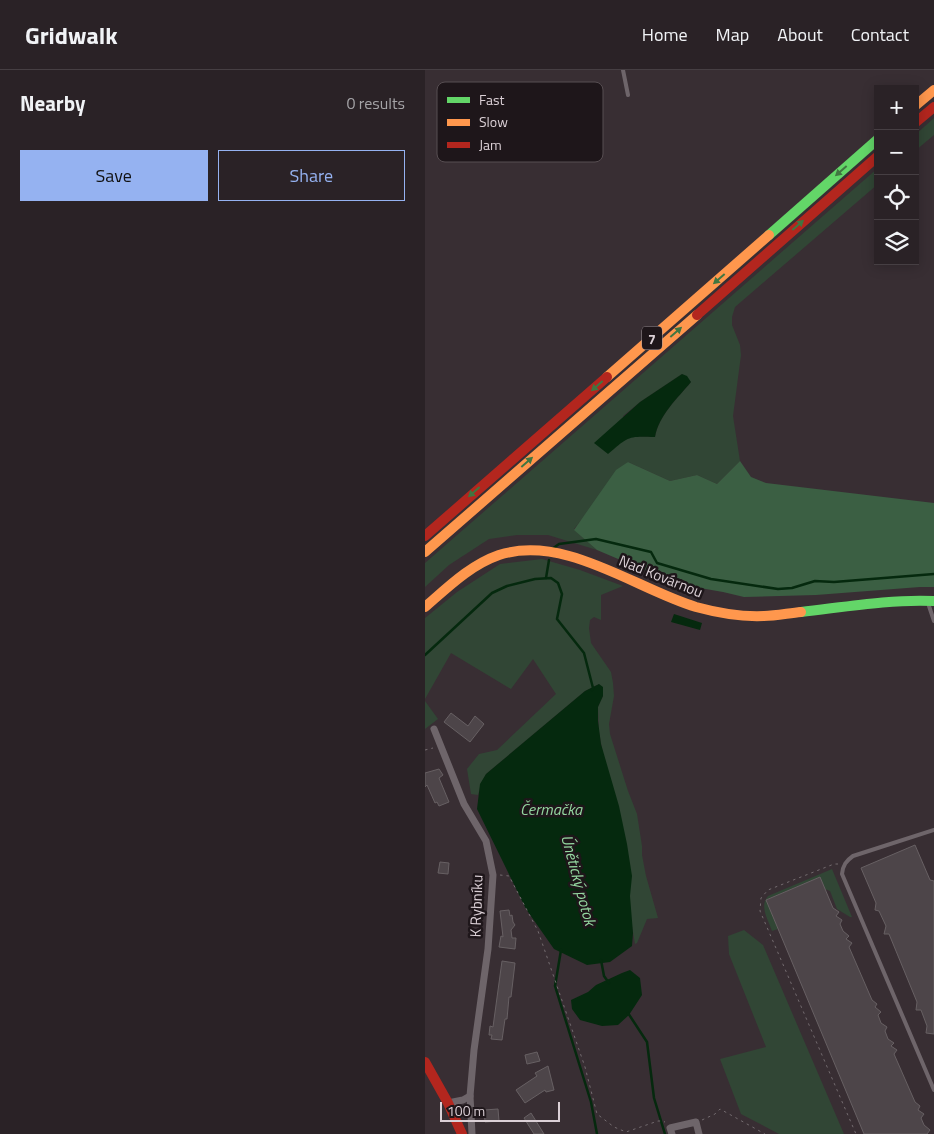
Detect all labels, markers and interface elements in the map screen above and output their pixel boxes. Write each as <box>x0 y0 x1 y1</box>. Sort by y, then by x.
text: Gridwalk <box>25 17 118 53</box>
text: Home <box>642 21 688 48</box>
text: Map <box>716 21 749 48</box>
text: About <box>777 21 823 48</box>
text: Contact <box>851 21 909 48</box>
legend <box>437 82 603 162</box>
map controls <box>874 85 919 265</box>
button: + <box>874 85 919 130</box>
text: Nearby <box>20 87 85 119</box>
text: Fast <box>479 89 504 110</box>
text: 0 results <box>346 91 405 115</box>
text: Slow <box>479 111 508 132</box>
button: − <box>874 130 919 175</box>
text: Jam <box>479 134 502 155</box>
button: Save <box>20 150 208 201</box>
button: Share <box>218 150 405 201</box>
one-way arrow <box>835 166 848 177</box>
button: locate <box>874 175 919 220</box>
one-way arrow <box>792 219 804 231</box>
button: layers <box>874 220 919 265</box>
one-way arrow <box>713 273 726 284</box>
road number: 7 <box>642 326 662 350</box>
one-way arrow <box>670 327 682 338</box>
one-way arrow <box>590 380 603 391</box>
one-way arrow <box>521 456 534 467</box>
one-way arrow <box>468 486 480 497</box>
street label: Nad Kovárnou <box>616 549 706 603</box>
water label: Čermačka <box>520 797 583 821</box>
water label: Únětický potok <box>555 832 603 930</box>
street label: K Rybníku <box>463 874 489 938</box>
scale bar <box>440 1099 560 1122</box>
text: 100 m <box>447 1100 485 1121</box>

